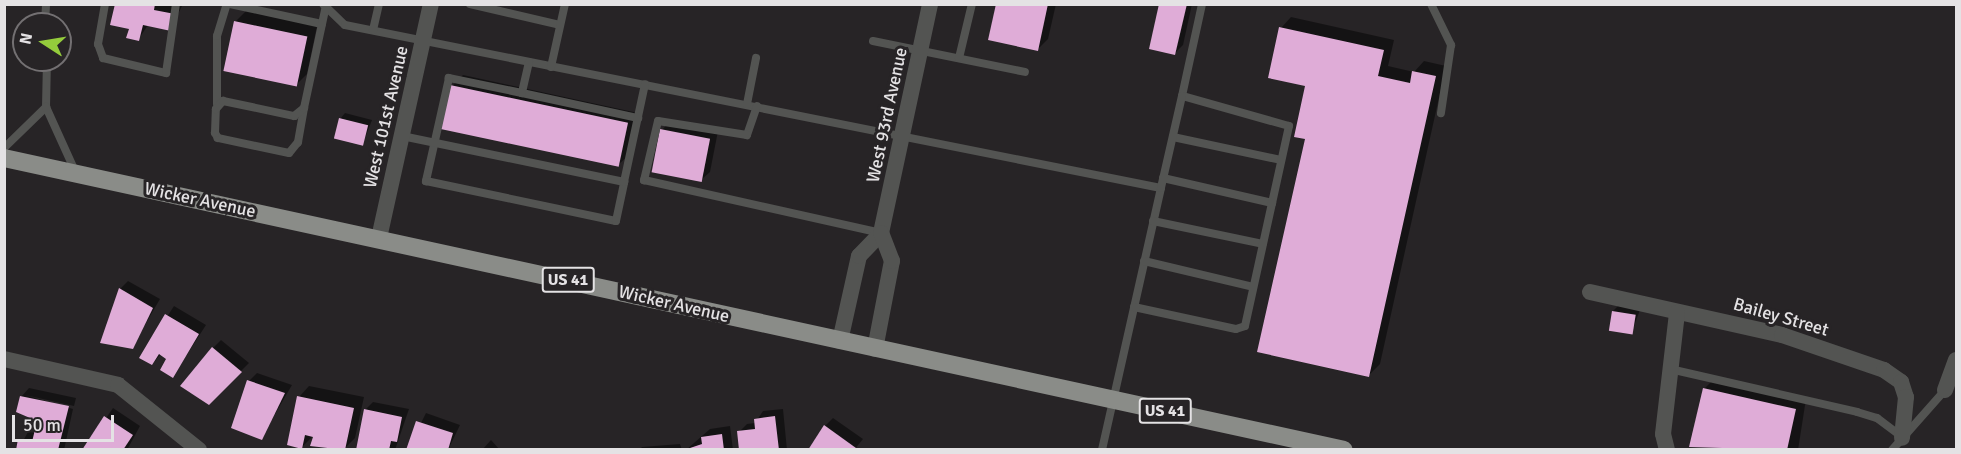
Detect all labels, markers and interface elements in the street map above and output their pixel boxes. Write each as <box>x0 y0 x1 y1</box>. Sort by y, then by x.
north arrow <box>12 12 72 72</box>
text: N <box>15 31 37 46</box>
street label: West 101st Avenue <box>359 44 413 190</box>
street label: West 93rd Avenue <box>862 46 912 184</box>
street label: Wicker Avenue <box>142 178 258 222</box>
road number: US 41 <box>541 267 595 293</box>
street label: Wicker Avenue <box>616 281 732 327</box>
street label: Bailey Street <box>1731 293 1831 341</box>
road number: US 41 <box>1138 398 1192 424</box>
scale bar <box>15 403 117 441</box>
text: 50 m <box>23 414 61 436</box>

